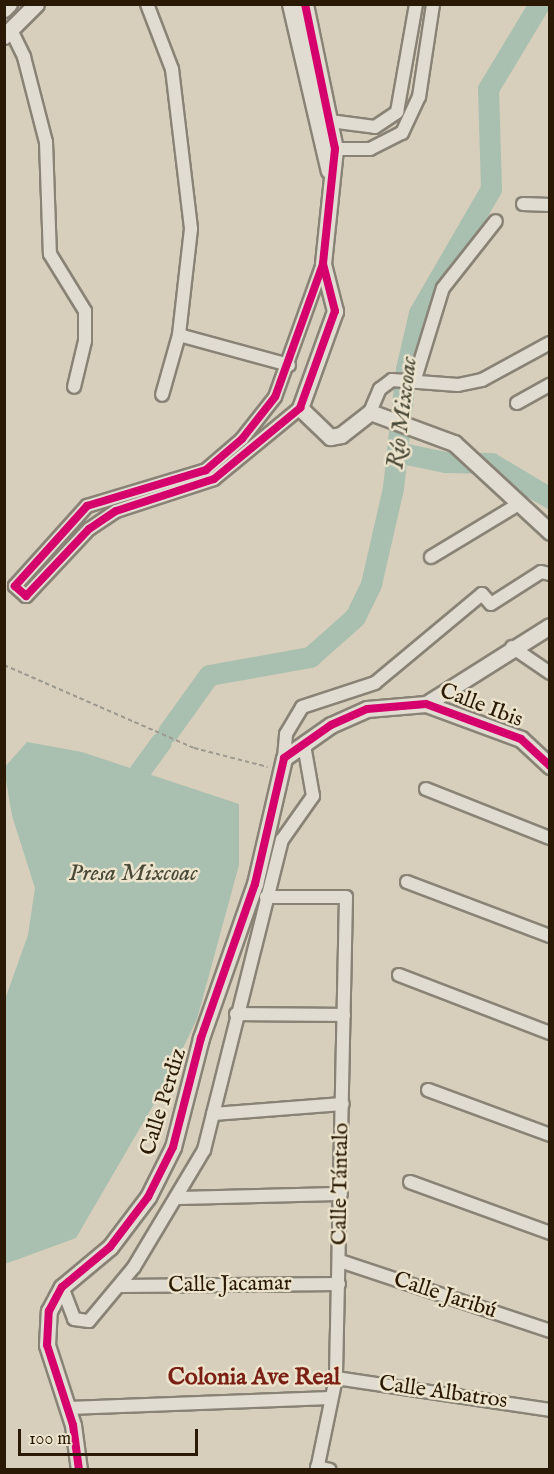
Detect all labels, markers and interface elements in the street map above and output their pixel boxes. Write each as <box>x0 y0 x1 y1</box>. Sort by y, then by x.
water label: Río Mixcoac <box>382 355 424 471</box>
street label: Calle Ibis <box>436 678 526 734</box>
water label: Presa Mixcoac <box>69 860 197 888</box>
street label: Calle Perdiz <box>135 1045 193 1159</box>
street label: Calle Tántalo <box>327 1122 355 1246</box>
street label: Calle Jaribú <box>390 1267 500 1325</box>
street label: Calle Jacamar <box>168 1271 292 1299</box>
district label: Colonia Ave Real <box>168 1364 340 1392</box>
street label: Calle Albatros <box>377 1371 509 1415</box>
scale bar <box>21 1417 201 1455</box>
text: 100 m <box>29 1428 71 1451</box>

